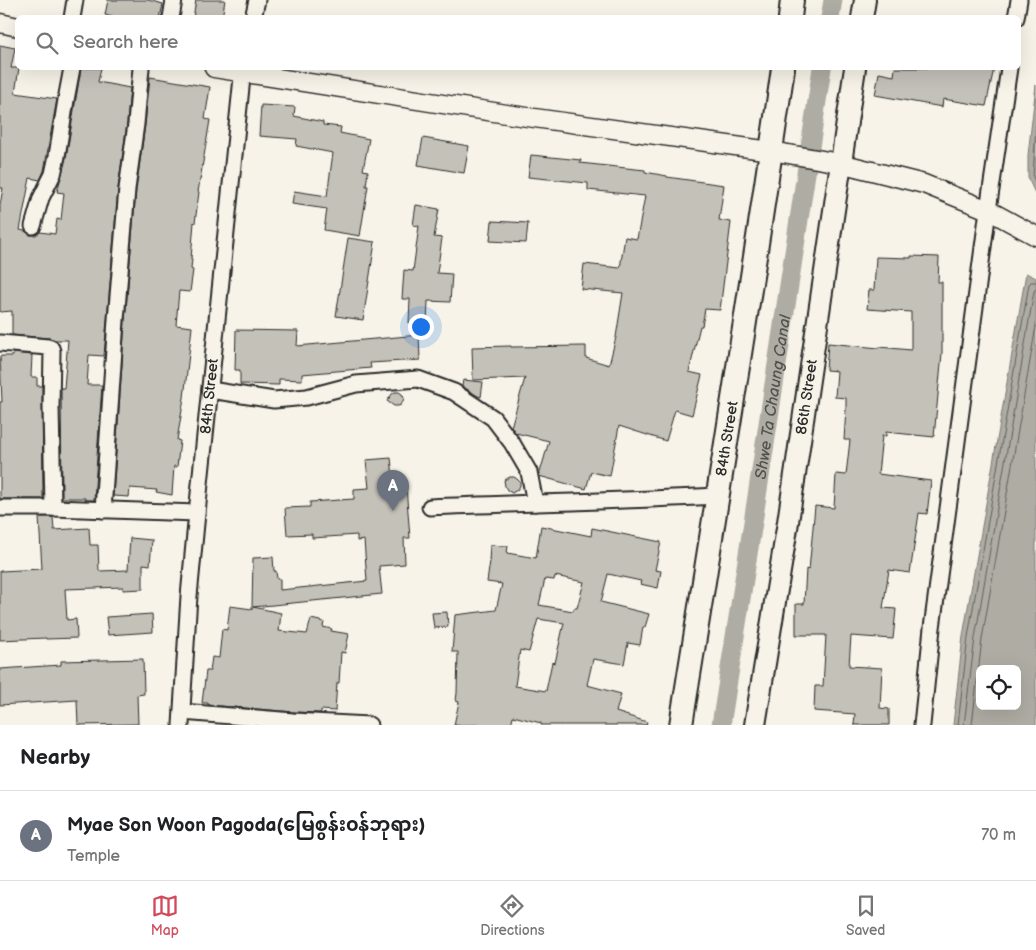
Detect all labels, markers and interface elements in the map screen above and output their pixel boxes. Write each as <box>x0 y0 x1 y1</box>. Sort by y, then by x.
search box <box>15 15 1021 70</box>
icon: search <box>33 29 61 57</box>
text: Search here <box>73 31 178 54</box>
water label: Shwe Ta Chaung Canal <box>752 312 796 481</box>
your location <box>408 314 434 340</box>
street label: 84th Street <box>196 357 223 435</box>
street label: 86th Street <box>792 358 822 436</box>
street label: 84th Street <box>712 399 743 478</box>
pin: A <box>377 470 409 511</box>
map controls <box>976 665 1021 710</box>
button: locate <box>976 665 1021 710</box>
text: Nearby <box>20 745 90 770</box>
text: Myae Son Woon Pagoda(မြေစွန်း၀န်ဘုရား) <box>67 814 425 837</box>
text: A <box>31 826 41 845</box>
text: 70 m <box>981 826 1016 845</box>
text: Temple <box>67 847 120 866</box>
tab: Map <box>151 892 179 939</box>
tab: Directions <box>480 892 545 939</box>
tab: Saved <box>846 892 885 939</box>

